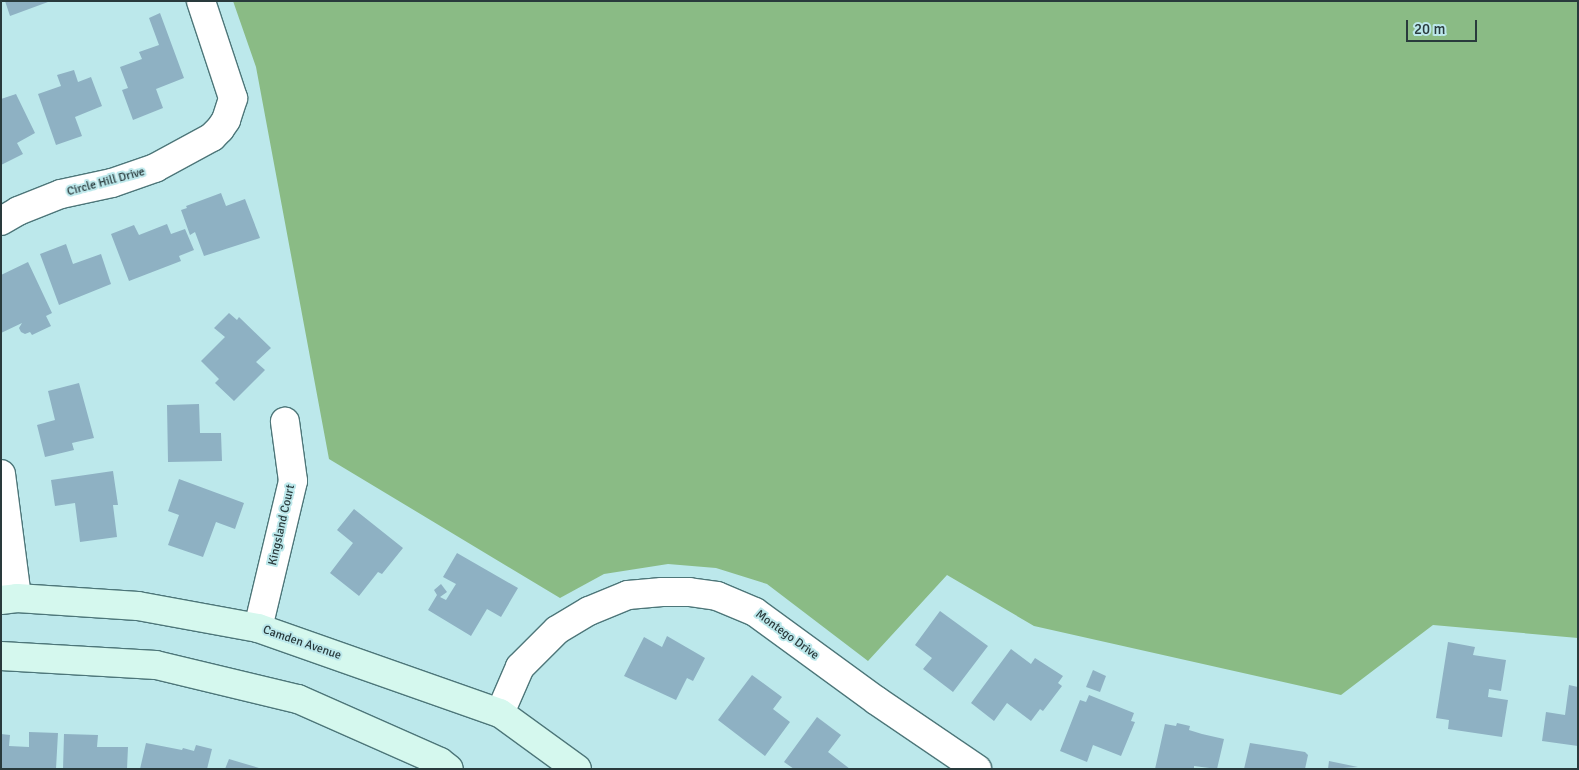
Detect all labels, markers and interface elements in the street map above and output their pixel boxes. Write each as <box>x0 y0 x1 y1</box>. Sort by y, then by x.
scale bar <box>1409 10 1480 42</box>
text: 20 m <box>1414 20 1445 38</box>
street label: Circle Hill Drive <box>65 165 147 199</box>
street label: Kingsland Court <box>266 483 298 567</box>
street label: Montego Drive <box>753 607 821 663</box>
street label: Camden Avenue <box>261 623 343 663</box>

